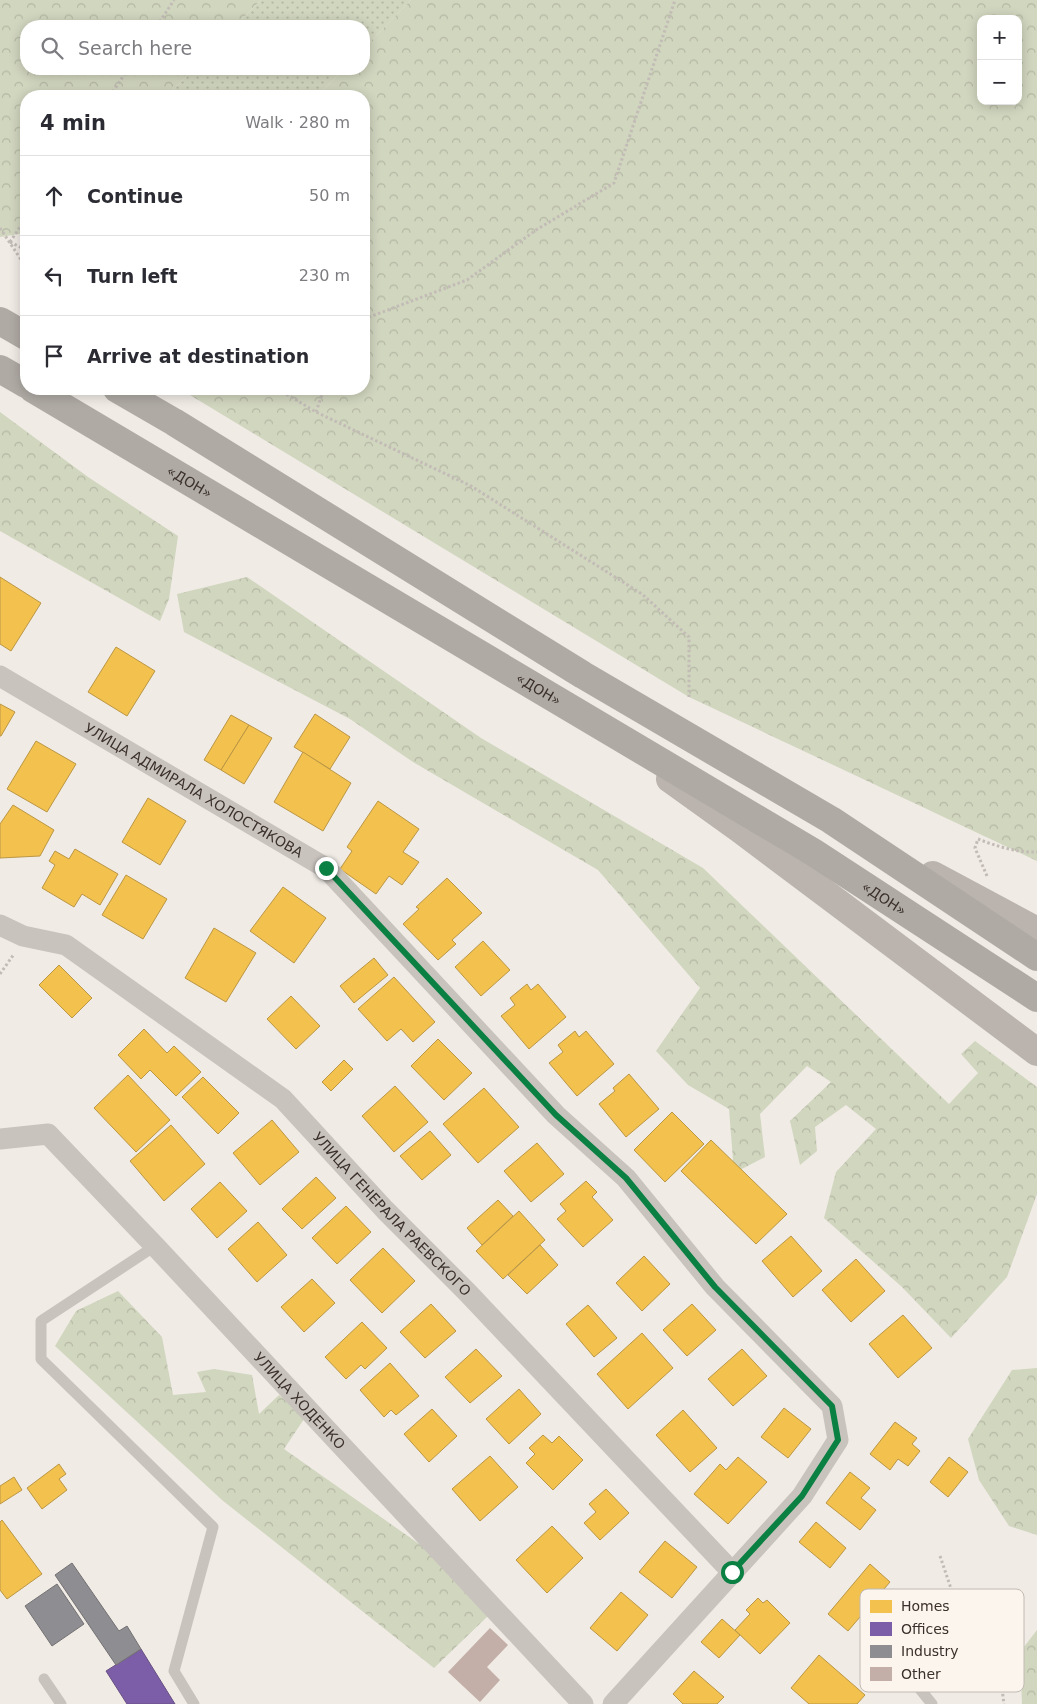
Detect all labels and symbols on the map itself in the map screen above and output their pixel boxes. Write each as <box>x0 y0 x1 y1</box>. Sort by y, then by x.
street label: «ДОН» <box>164 462 215 501</box>
street label: «ДОН» <box>513 670 564 709</box>
street label: УЛИЦА АДМИРАЛА ХОЛОСТЯКОВА <box>82 720 306 861</box>
route end <box>315 857 338 880</box>
street label: «ДОН» <box>859 878 909 919</box>
street label: УЛИЦА ГЕНЕРАЛА РАЕВСКОГО <box>310 1129 474 1299</box>
street label: УЛИЦА ХОДЕНКО <box>251 1349 349 1452</box>
route start <box>721 1561 744 1584</box>
legend <box>860 1589 1024 1692</box>
text: Homes <box>901 1598 950 1614</box>
text: Offices <box>901 1621 949 1637</box>
text: Industry <box>901 1643 959 1659</box>
text: Other <box>901 1666 941 1682</box>

